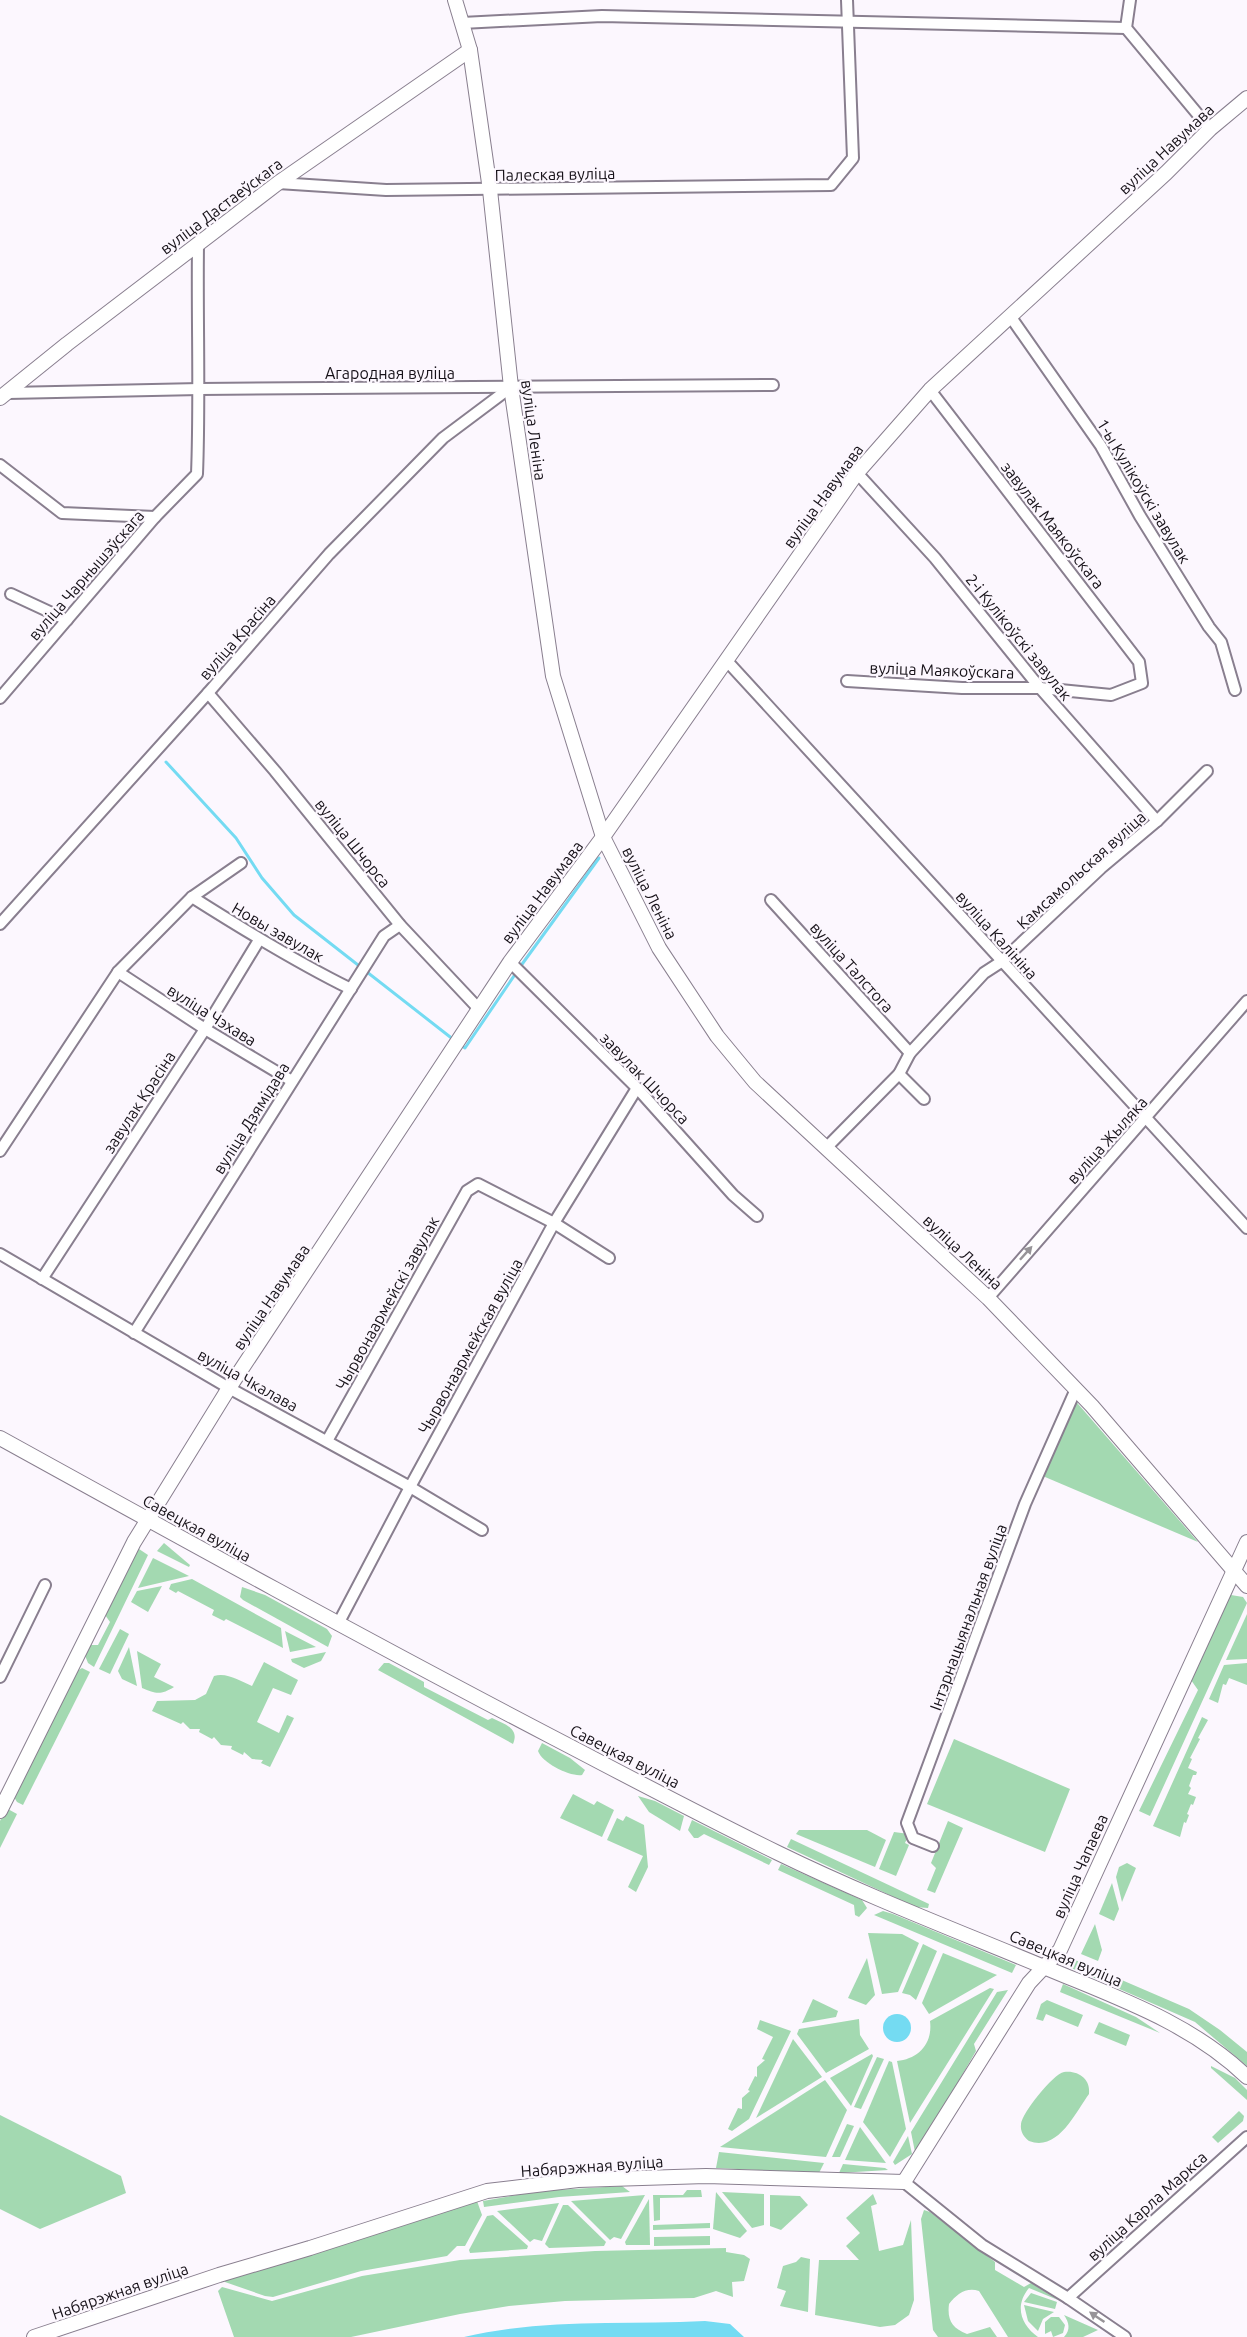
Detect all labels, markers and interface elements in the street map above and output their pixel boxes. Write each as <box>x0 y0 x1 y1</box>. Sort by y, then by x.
street label: вуліца Навумава <box>1115 100 1217 198</box>
street label: вуліца Дастаеўскага <box>156 154 286 258</box>
street label: Палеская вуліца <box>495 164 615 184</box>
street label: Агародная вуліца <box>325 364 455 382</box>
street label: вуліца Леніна <box>518 379 550 481</box>
street label: 1-ы Кулікоўскі завулак <box>1094 416 1194 566</box>
street label: вуліца Навумава <box>779 441 867 551</box>
street label: завулак Маякоўскага <box>998 458 1108 592</box>
street label: вуліца Чарнышэўскага <box>25 506 147 644</box>
street label: 2-і Кулікоўскі завулак <box>963 570 1075 704</box>
street label: вуліца Красіна <box>195 591 279 683</box>
street label: вуліца Маякоўскага <box>869 658 1015 682</box>
street label: вуліца Шчорса <box>312 795 394 891</box>
street label: Камсамольская вуліца <box>1013 807 1149 933</box>
street label: вуліца Навумава <box>498 837 586 947</box>
street label: вуліца Леніна <box>619 844 681 942</box>
street label: вуліца Калініна <box>953 887 1041 983</box>
street label: Новы завулак <box>229 898 327 966</box>
street label: вуліца Талстога <box>807 918 897 1016</box>
street label: вуліца Чэхава <box>164 980 260 1050</box>
street label: завулак Шчорса <box>597 1029 693 1127</box>
street label: завулак Красіна <box>99 1048 179 1156</box>
street label: вуліца Дзямідава <box>209 1059 293 1177</box>
street label: вуліца Жыляка <box>1063 1093 1151 1187</box>
street label: вуліца Леніна <box>920 1211 1006 1293</box>
street label: Чырвонаармейскі завулак <box>332 1213 442 1393</box>
street label: вуліца Навумава <box>229 1241 313 1353</box>
one-way arrow <box>1019 1246 1032 1261</box>
street label: Чырвонаармейская вуліца <box>414 1255 526 1437</box>
street label: вуліца Чкалава <box>195 1345 301 1415</box>
street label: Савецкая вуліца <box>140 1491 254 1565</box>
street label: Інтэрнацыянальная вуліца <box>926 1521 1010 1713</box>
street label: Савецкая вуліца <box>567 1721 683 1791</box>
street label: вуліца Чапаева <box>1049 1811 1111 1921</box>
street label: Савецкая вуліца <box>1007 1926 1125 1990</box>
street label: вуліца Карла Маркса <box>1084 2148 1210 2264</box>
street label: Набярэжная вуліца <box>520 2152 664 2180</box>
street label: Набярэжная вуліца <box>49 2259 191 2323</box>
one-way arrow <box>1089 2311 1105 2323</box>

